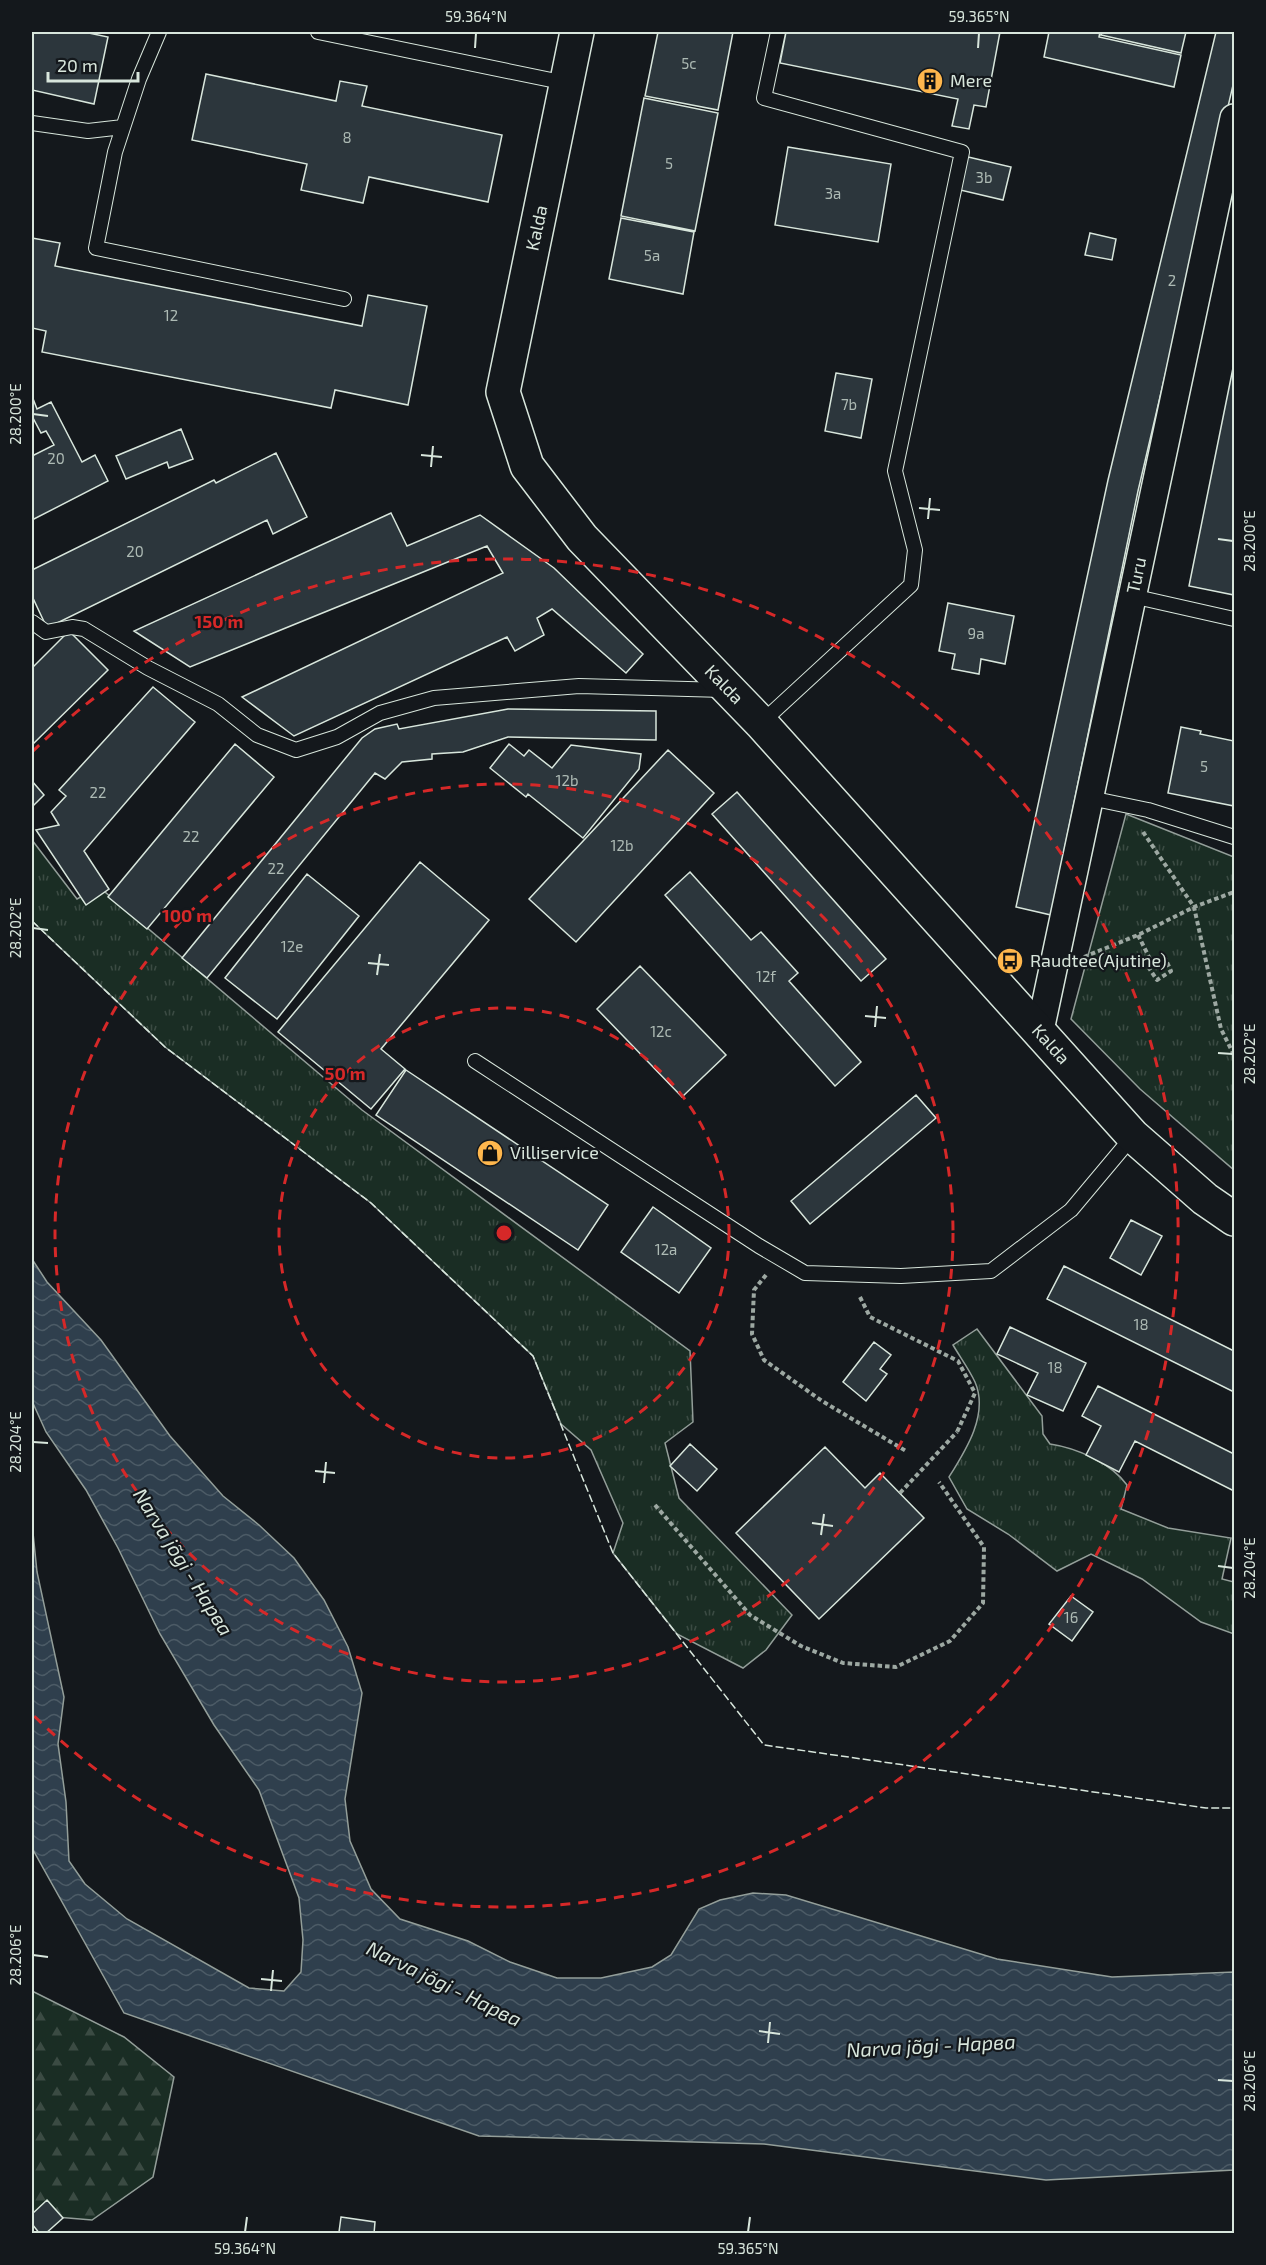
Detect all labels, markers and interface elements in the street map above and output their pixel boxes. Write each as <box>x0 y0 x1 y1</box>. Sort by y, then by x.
text: 59.364°N <box>445 7 507 25</box>
text: 59.365°N <box>948 7 1010 25</box>
scale bar <box>48 45 138 83</box>
text: 20 m <box>57 54 98 76</box>
house number: 5c <box>681 54 697 72</box>
building icon: Mere <box>915 66 945 96</box>
place label: Mere <box>950 69 992 91</box>
house number: 8 <box>342 128 352 146</box>
house number: 5 <box>665 154 673 172</box>
house number: 3b <box>976 168 992 186</box>
house number: 3a <box>825 184 841 202</box>
street label: Kalda <box>520 203 552 253</box>
house number: 5a <box>644 246 660 264</box>
house number: 2 <box>1168 271 1176 289</box>
house number: 12 <box>164 306 178 324</box>
text: 28.200°E <box>6 383 24 445</box>
house number: 7b <box>841 395 857 413</box>
house number: 20 <box>47 449 65 467</box>
text: 28.200°E <box>1240 510 1258 572</box>
house number: 20 <box>126 542 144 560</box>
street label: Turu <box>1121 555 1150 595</box>
text: 150 m <box>195 610 243 632</box>
house number: 9a <box>968 624 984 642</box>
street label: Kalda <box>701 660 749 708</box>
house number: 5 <box>1200 757 1208 775</box>
house number: 12b <box>556 771 578 789</box>
house number: 22 <box>90 783 106 801</box>
house number: 22 <box>183 827 199 845</box>
house number: 12b <box>611 836 633 854</box>
house number: 22 <box>268 859 284 877</box>
text: 28.202°E <box>6 898 24 958</box>
text: 100 m <box>162 904 212 926</box>
house number: 12e <box>281 937 303 955</box>
bus stop icon: Raudtee(Ajutine) <box>995 946 1025 976</box>
place label: Raudtee(Ajutine) <box>1030 949 1167 971</box>
house number: 12f <box>756 967 776 985</box>
street label: Kalda <box>1028 1019 1075 1068</box>
house number: 12c <box>650 1022 672 1040</box>
text: 28.202°E <box>1240 1024 1258 1084</box>
text: 50 m <box>324 1062 366 1084</box>
shop icon: Villiservice <box>475 1138 505 1168</box>
place label: Villiservice <box>510 1141 599 1163</box>
centre of rings <box>494 1223 514 1243</box>
house number: 12a <box>655 1240 677 1258</box>
house number: 18 <box>1133 1315 1149 1333</box>
house number: 18 <box>1047 1358 1063 1376</box>
text: 28.204°E <box>6 1411 24 1473</box>
water label: Narva jõgi - Нарва <box>129 1483 239 1640</box>
text: 28.204°E <box>1240 1537 1258 1599</box>
house number: 16 <box>1064 1608 1078 1626</box>
text: 28.206°E <box>6 1925 24 1985</box>
water label: Narva jõgi - Нарва <box>363 1935 526 2031</box>
water label: Narva jõgi - Нарва <box>846 2029 1016 2061</box>
text: 28.206°E <box>1240 2051 1258 2111</box>
text: 59.364°N <box>214 2239 276 2257</box>
text: 59.365°N <box>717 2239 779 2257</box>

